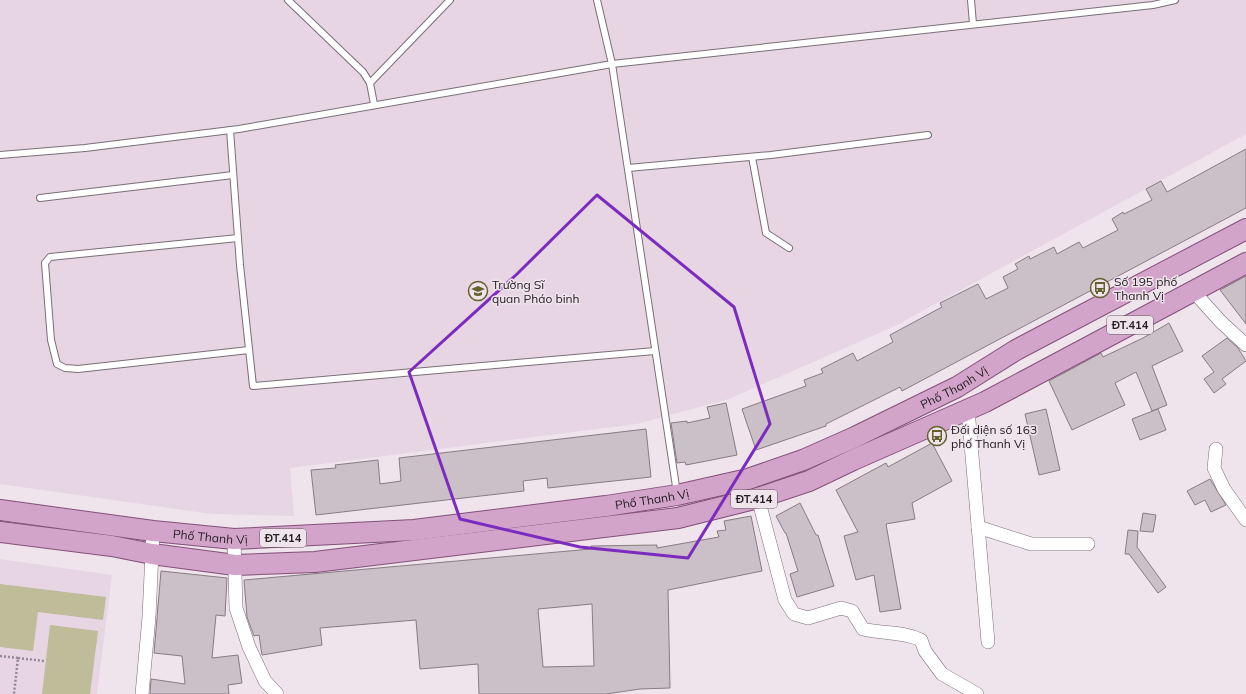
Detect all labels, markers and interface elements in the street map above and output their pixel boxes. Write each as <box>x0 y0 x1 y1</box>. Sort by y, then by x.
place label: Số 195 phố Thanh Vị <box>1114 274 1177 303</box>
place label: Trường Sĩ quan Pháo binh <box>492 277 580 306</box>
bus stop icon: Số 195 phố Thanh Vị <box>1089 277 1111 299</box>
school or university icon: Trường Sĩ quan Pháo binh <box>467 280 489 302</box>
road number: ĐT.414 <box>1107 316 1153 334</box>
street label: Phố Thanh Vị <box>918 362 990 411</box>
place label: Đối diện số 163 phố Thanh Vị <box>951 422 1037 451</box>
bus stop icon: Đối diện số 163 phố Thanh Vị <box>926 425 948 447</box>
street label: Phố Thanh Vị <box>614 485 691 512</box>
road number: ĐT.414 <box>731 490 777 508</box>
street label: Phố Thanh Vị <box>172 526 248 547</box>
road number: ĐT.414 <box>260 529 306 547</box>

